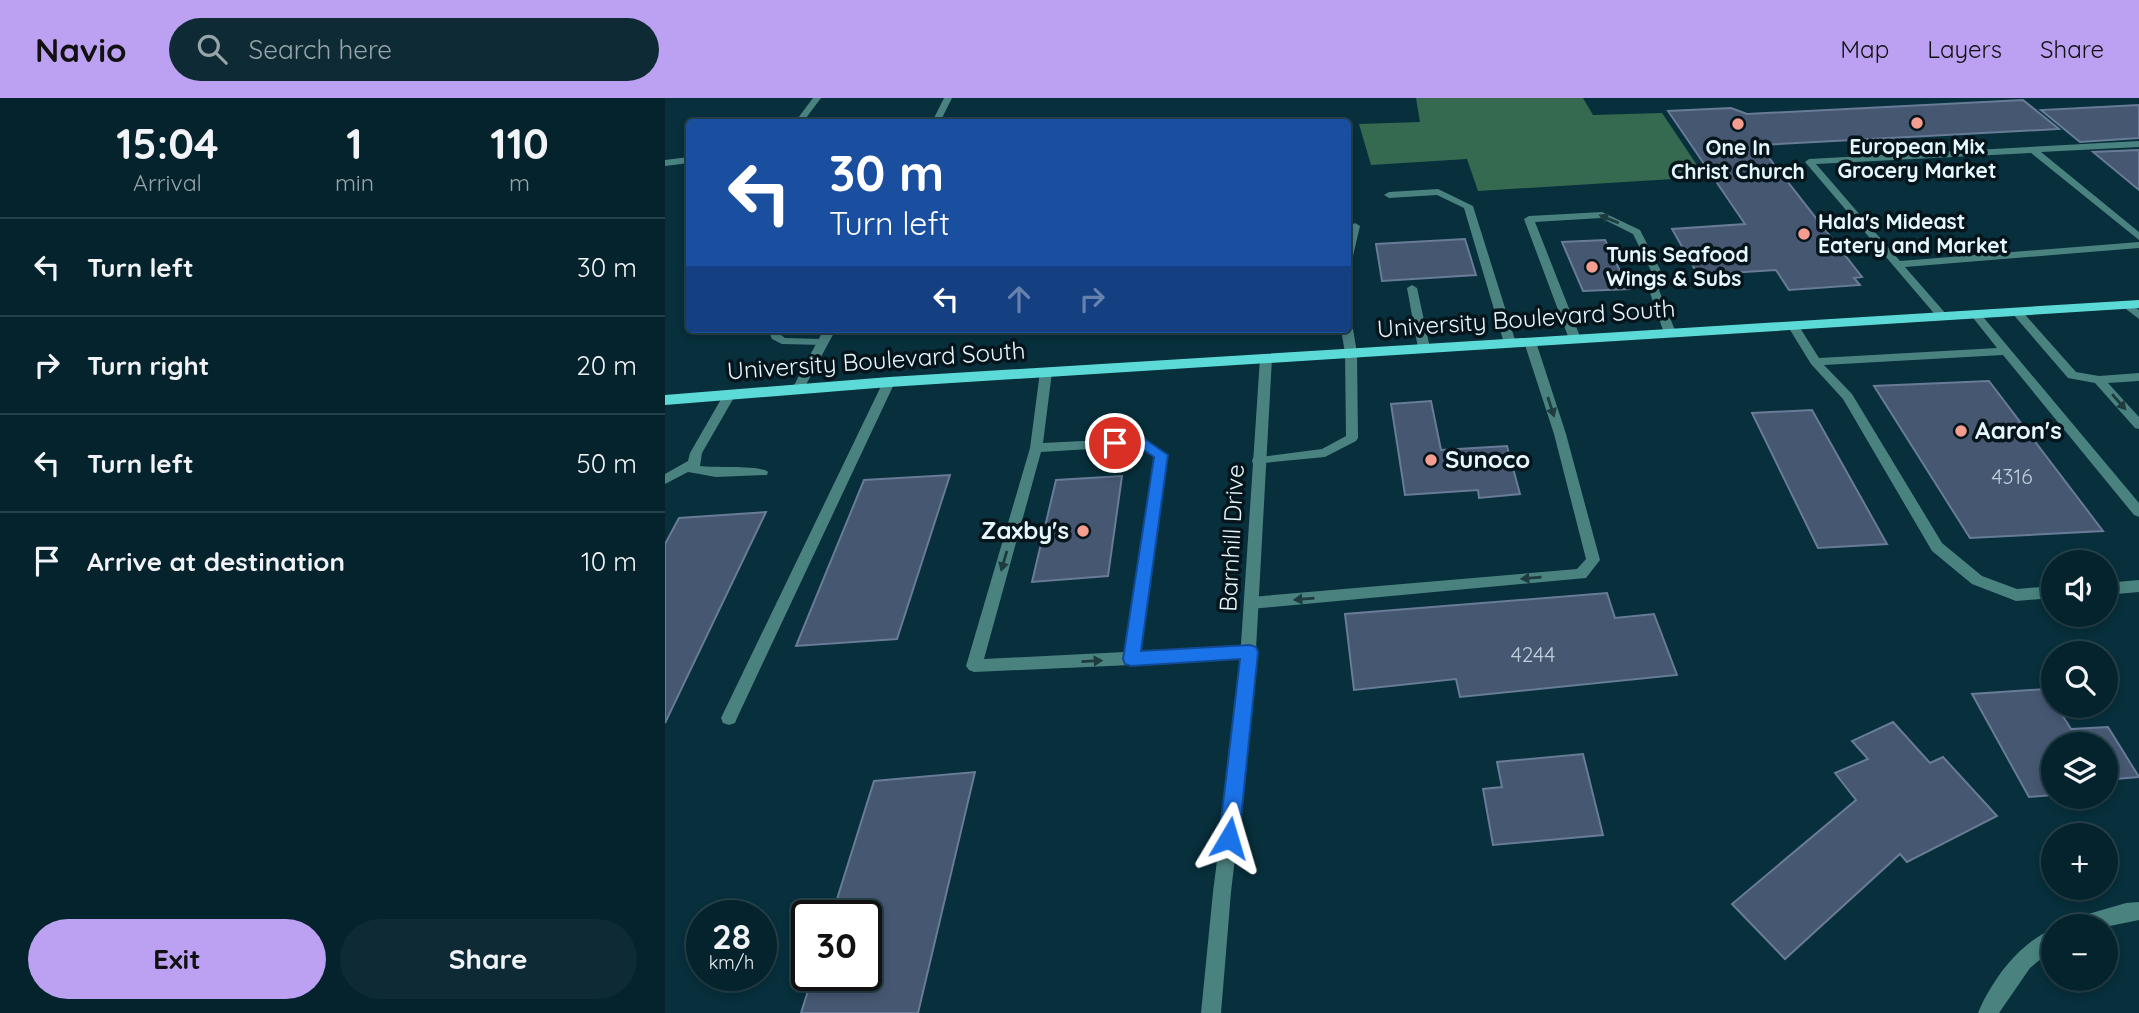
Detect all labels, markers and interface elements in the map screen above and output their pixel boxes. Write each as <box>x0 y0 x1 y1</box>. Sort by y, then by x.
search box <box>169 18 659 81</box>
text: Navio <box>35 29 127 70</box>
icon: search <box>193 30 231 68</box>
text: Search here <box>249 33 392 66</box>
text: Map <box>1840 34 1889 64</box>
text: Layers <box>1927 34 2002 64</box>
text: Share <box>2040 34 2104 64</box>
marker: European Mix Grocery Market <box>1909 115 1925 131</box>
marker: One In Christ Church <box>1730 116 1746 132</box>
text: 15:04 <box>116 117 219 170</box>
text: 1 <box>346 117 363 170</box>
text: 110 <box>490 117 549 170</box>
place label: European Mix Grocery Market <box>1838 133 1996 183</box>
place label: One In Christ Church <box>1671 134 1805 184</box>
text: 30 m <box>829 142 944 203</box>
icon: left <box>714 147 805 238</box>
text: Arrival <box>133 168 202 197</box>
text: min <box>335 168 374 197</box>
text: m <box>509 168 530 197</box>
text: Turn left <box>829 203 950 243</box>
place label: Hala's Mideast Eatery and Market <box>1818 208 2008 258</box>
one-way arrow <box>1599 214 1620 225</box>
marker: Hala's Mideast Eatery and Market <box>1796 226 1812 242</box>
place label: Tunis Seafood Wings & Subs <box>1606 241 1749 291</box>
icon: left <box>28 248 66 286</box>
text: Turn left <box>87 251 194 284</box>
text: 30 m <box>577 251 637 284</box>
marker: Tunis Seafood Wings & Subs <box>1584 259 1600 275</box>
icon: left <box>927 280 965 318</box>
icon: ahead <box>1000 280 1038 318</box>
icon: right <box>1073 280 1111 318</box>
street label: University Boulevard South <box>1376 293 1676 343</box>
street label: University Boulevard South <box>726 335 1026 385</box>
icon: right <box>28 346 66 384</box>
text: Turn right <box>87 349 209 382</box>
text: 20 m <box>576 349 637 382</box>
one-way arrow <box>2111 394 2126 411</box>
one-way arrow <box>1546 396 1557 417</box>
pin <box>1085 413 1145 473</box>
place label: Aaron's <box>1975 415 2062 445</box>
marker: Aaron's <box>1953 423 1969 439</box>
icon: arrive <box>1096 424 1134 462</box>
icon: left <box>28 444 66 482</box>
place label: Sunoco <box>1445 444 1530 474</box>
text: Turn left <box>87 447 194 480</box>
text: 50 m <box>577 447 637 480</box>
marker: Sunoco <box>1423 452 1439 468</box>
house number: 4316 <box>1991 463 2033 489</box>
street label: Barnhill Drive <box>1212 464 1250 612</box>
place label: Zaxby's <box>981 515 1069 545</box>
marker: Zaxby's <box>1075 523 1091 539</box>
icon: arrive <box>28 542 66 580</box>
text: Arrive at destination <box>87 545 345 578</box>
text: 10 m <box>581 545 637 578</box>
one-way arrow <box>998 550 1009 572</box>
map controls <box>2041 550 2118 991</box>
button: sound <box>2041 550 2118 627</box>
one-way arrow <box>1520 573 1542 584</box>
one-way arrow <box>1293 594 1315 605</box>
house number: 4244 <box>1511 641 1555 667</box>
button: search <box>2041 641 2118 718</box>
one-way arrow <box>1081 655 1103 666</box>
button: layers <box>2041 732 2118 809</box>
position arrow <box>1192 801 1266 875</box>
button: + <box>2041 823 2118 900</box>
speed limit sign: 30 <box>791 900 882 991</box>
text: 28 <box>712 914 751 958</box>
button: − <box>2041 914 2118 991</box>
button: Exit <box>28 919 326 999</box>
button: Share <box>340 919 637 999</box>
text: km/h <box>709 951 754 974</box>

